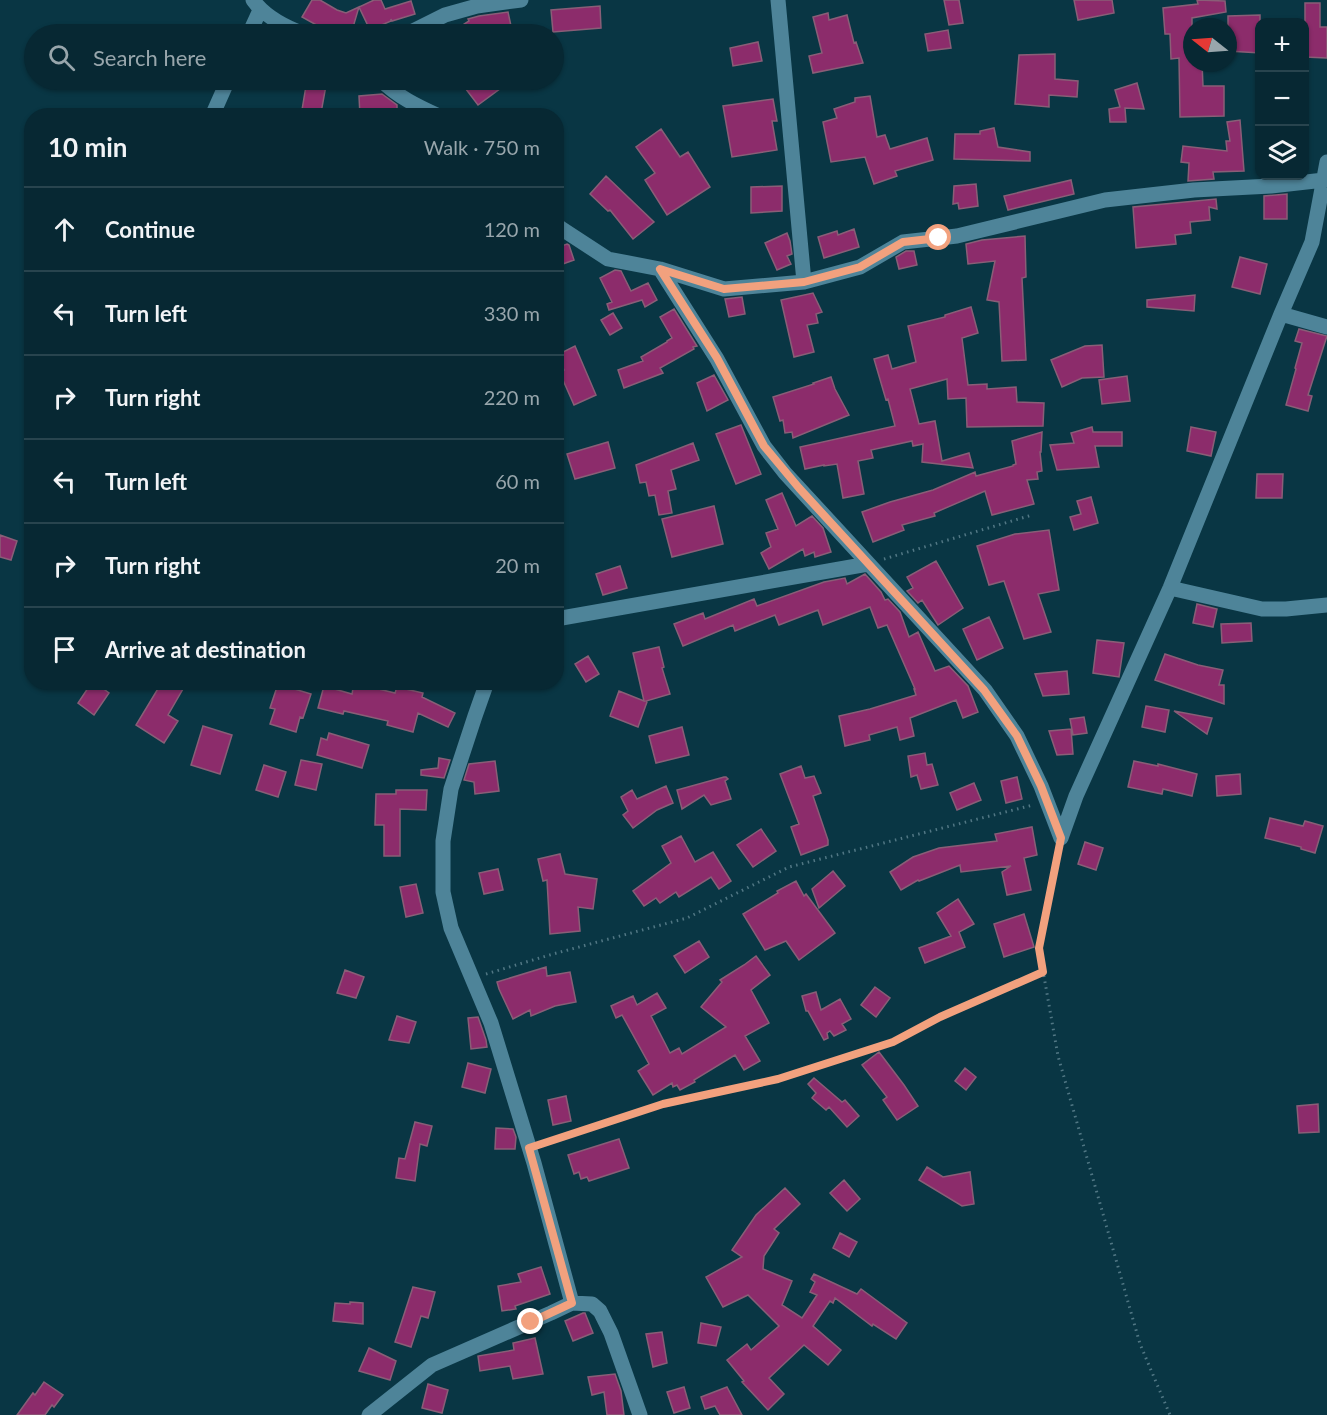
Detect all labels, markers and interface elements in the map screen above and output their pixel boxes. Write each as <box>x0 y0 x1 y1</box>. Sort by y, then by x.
north arrow <box>1183 18 1237 72</box>
map controls <box>1255 18 1309 180</box>
button: + <box>1255 18 1309 72</box>
search box <box>24 24 564 90</box>
icon: search <box>45 41 78 74</box>
text: Search here <box>93 44 206 71</box>
button: − <box>1255 72 1309 126</box>
button: layers <box>1255 126 1309 180</box>
text: 10 min <box>48 131 128 163</box>
text: Walk · 750 m <box>424 135 540 159</box>
icon: ahead <box>48 213 81 246</box>
text: Continue <box>105 216 195 243</box>
text: 120 m <box>484 217 540 241</box>
route start <box>925 224 951 250</box>
icon: left <box>48 297 81 330</box>
text: Turn left <box>105 300 187 327</box>
text: 330 m <box>484 301 540 325</box>
icon: right <box>48 381 81 414</box>
text: Turn right <box>105 384 200 411</box>
text: 220 m <box>484 385 540 409</box>
icon: left <box>48 465 81 498</box>
text: Turn left <box>105 468 187 495</box>
text: 60 m <box>495 469 540 493</box>
icon: right <box>48 549 81 582</box>
text: Turn right <box>105 552 200 579</box>
text: 20 m <box>495 553 540 577</box>
icon: arrive <box>48 633 81 666</box>
text: Arrive at destination <box>105 636 306 663</box>
route end <box>517 1308 543 1334</box>

